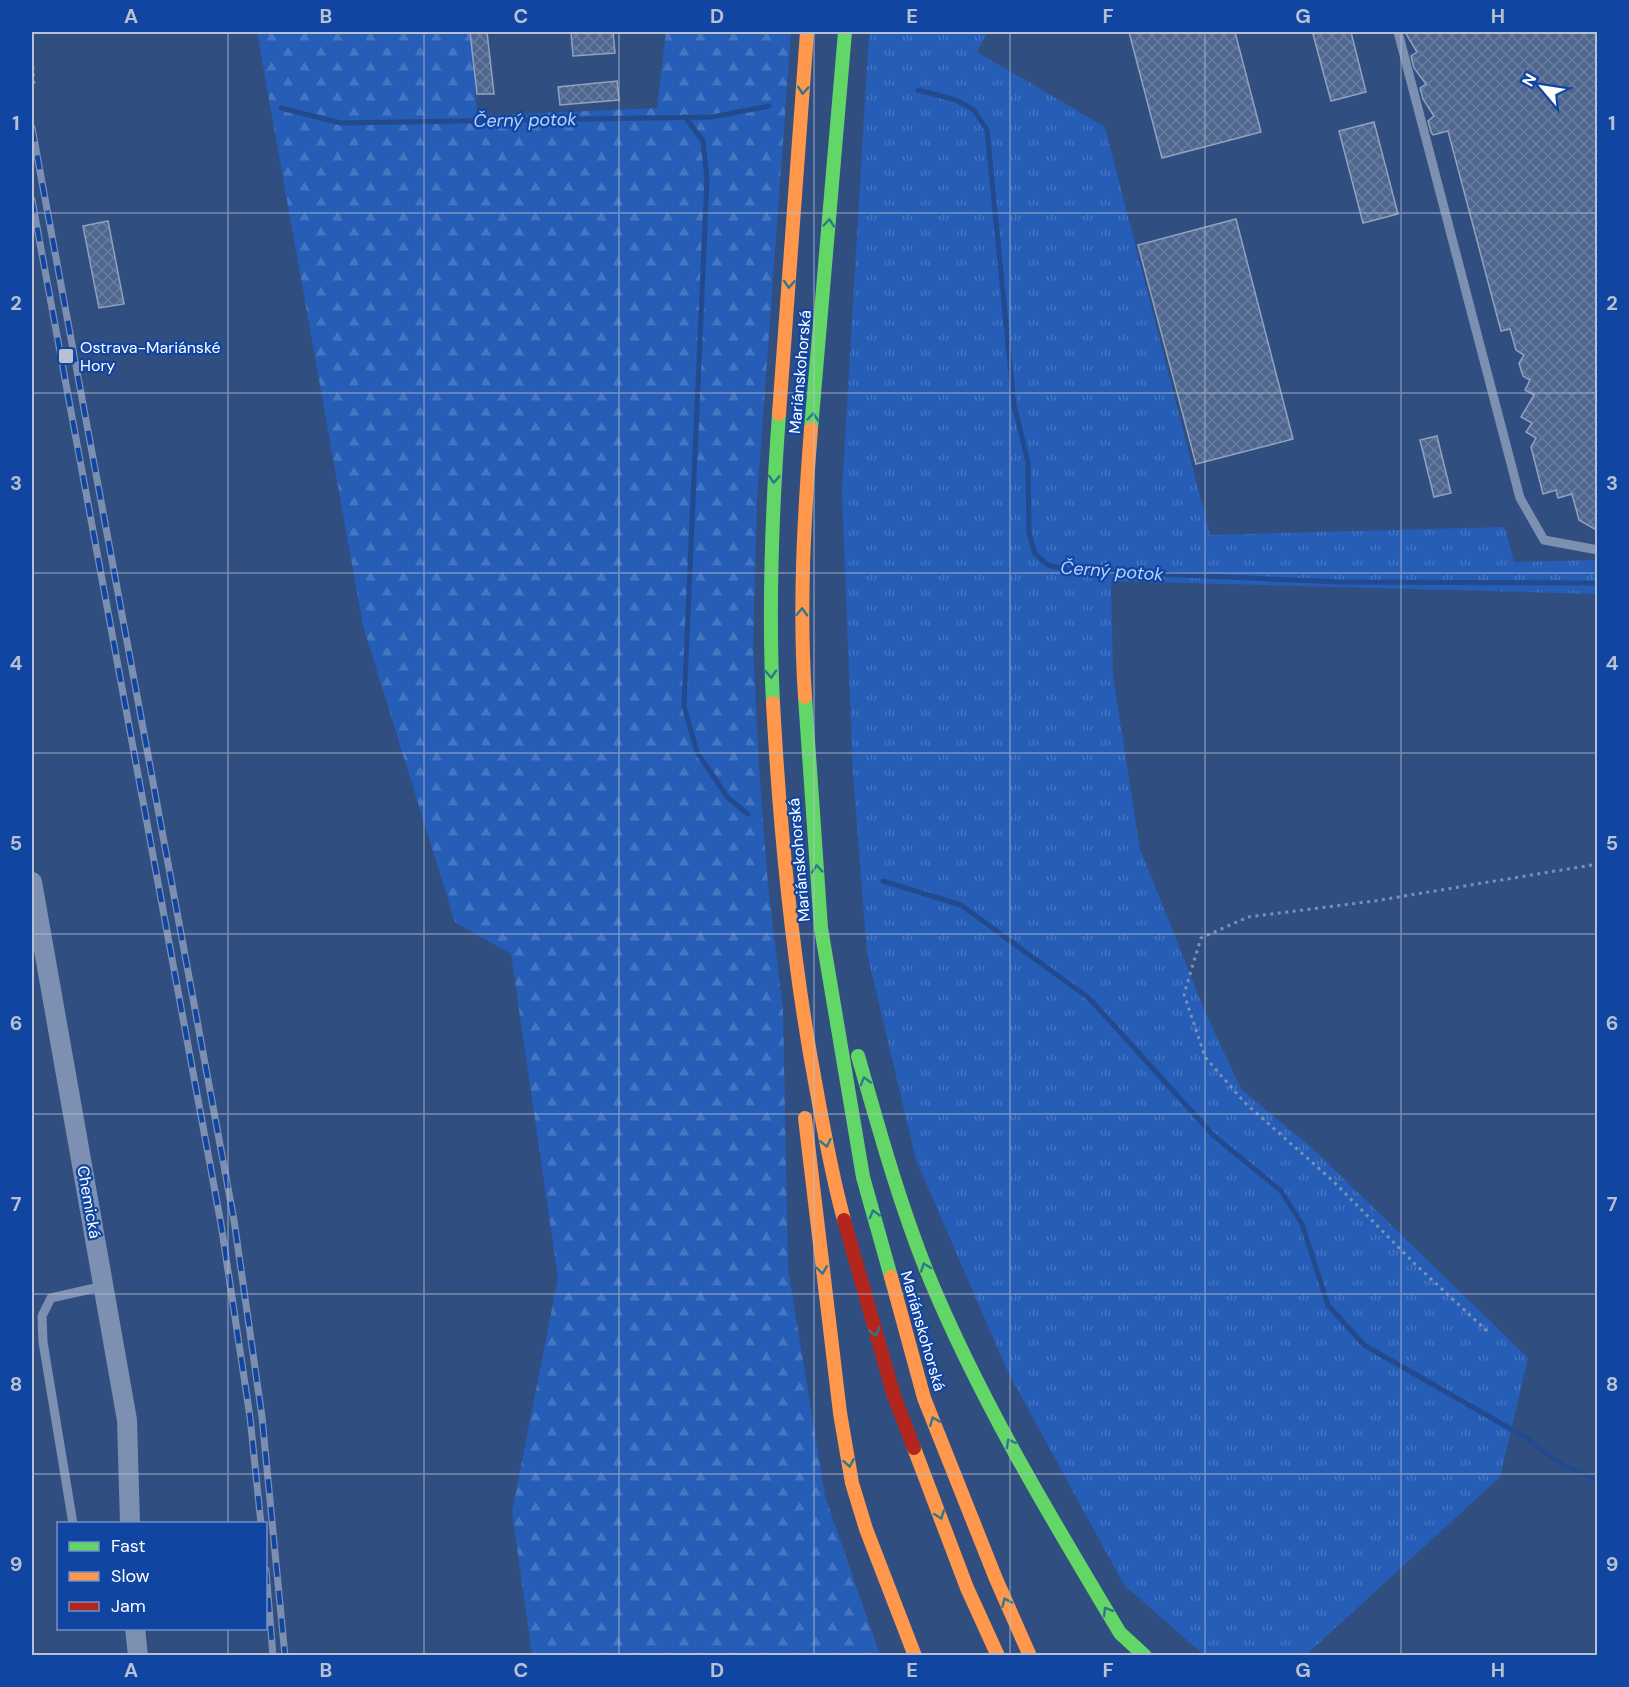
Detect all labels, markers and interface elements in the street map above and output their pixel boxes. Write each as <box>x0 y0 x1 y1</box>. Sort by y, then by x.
text: A <box>124 3 138 29</box>
text: B <box>320 3 332 29</box>
text: C <box>514 3 528 29</box>
text: D <box>710 3 724 29</box>
text: E <box>906 3 918 29</box>
text: F <box>1102 3 1114 29</box>
text: G <box>1295 3 1311 29</box>
text: H <box>1491 3 1505 29</box>
north arrow <box>1512 57 1572 117</box>
text: N <box>1517 70 1541 90</box>
one-way arrow <box>797 85 810 94</box>
water label: Černý potok <box>473 107 578 133</box>
text: 1 <box>12 110 20 136</box>
text: 1 <box>1608 110 1616 136</box>
one-way arrow <box>822 218 835 227</box>
one-way arrow <box>782 280 795 289</box>
text: 2 <box>10 290 22 316</box>
text: 2 <box>1606 290 1618 316</box>
street label: Mariánskohorská <box>784 309 816 435</box>
place label: Ostrava-Mariánské Hory <box>80 337 220 376</box>
marker: Ostrava-Mariánské Hory <box>57 347 75 365</box>
one-way arrow <box>806 413 819 422</box>
text: 3 <box>10 470 22 496</box>
text: 3 <box>1606 470 1618 496</box>
one-way arrow <box>768 474 781 483</box>
water label: Černý potok <box>1060 555 1165 587</box>
one-way arrow <box>796 607 809 616</box>
text: 4 <box>10 650 23 676</box>
text: 4 <box>1606 650 1619 676</box>
one-way arrow <box>765 669 778 678</box>
street label: Mariánskohorská <box>783 797 815 923</box>
text: 5 <box>10 830 22 856</box>
text: 5 <box>1606 830 1618 856</box>
one-way arrow <box>810 865 823 874</box>
text: 6 <box>10 1010 22 1036</box>
text: 6 <box>1606 1010 1618 1036</box>
one-way arrow <box>860 1077 872 1087</box>
one-way arrow <box>819 1138 832 1148</box>
street label: Chemická <box>72 1164 106 1240</box>
text: 7 <box>11 1191 22 1217</box>
text: 7 <box>1607 1191 1618 1217</box>
one-way arrow <box>868 1209 881 1219</box>
one-way arrow <box>920 1262 933 1273</box>
one-way arrow <box>816 1266 828 1275</box>
street label: Mariánskohorská <box>896 1268 950 1394</box>
one-way arrow <box>868 1326 881 1336</box>
text: 8 <box>10 1371 22 1397</box>
text: 8 <box>1606 1371 1618 1397</box>
one-way arrow <box>929 1416 941 1427</box>
one-way arrow <box>1006 1438 1017 1449</box>
one-way arrow <box>842 1458 855 1468</box>
one-way arrow <box>933 1509 945 1520</box>
legend <box>57 1522 267 1630</box>
text: Fast <box>111 1534 146 1558</box>
text: 9 <box>10 1551 22 1577</box>
text: 9 <box>1606 1551 1618 1577</box>
text: Slow <box>111 1564 150 1588</box>
text: Jam <box>111 1594 146 1618</box>
one-way arrow <box>1001 1597 1013 1608</box>
one-way arrow <box>1103 1607 1115 1617</box>
text: A <box>124 1657 138 1683</box>
text: B <box>320 1657 332 1683</box>
text: C <box>514 1657 528 1683</box>
text: D <box>710 1657 724 1683</box>
text: E <box>906 1657 918 1683</box>
text: F <box>1102 1657 1114 1683</box>
text: G <box>1295 1657 1311 1683</box>
text: H <box>1491 1657 1505 1683</box>

